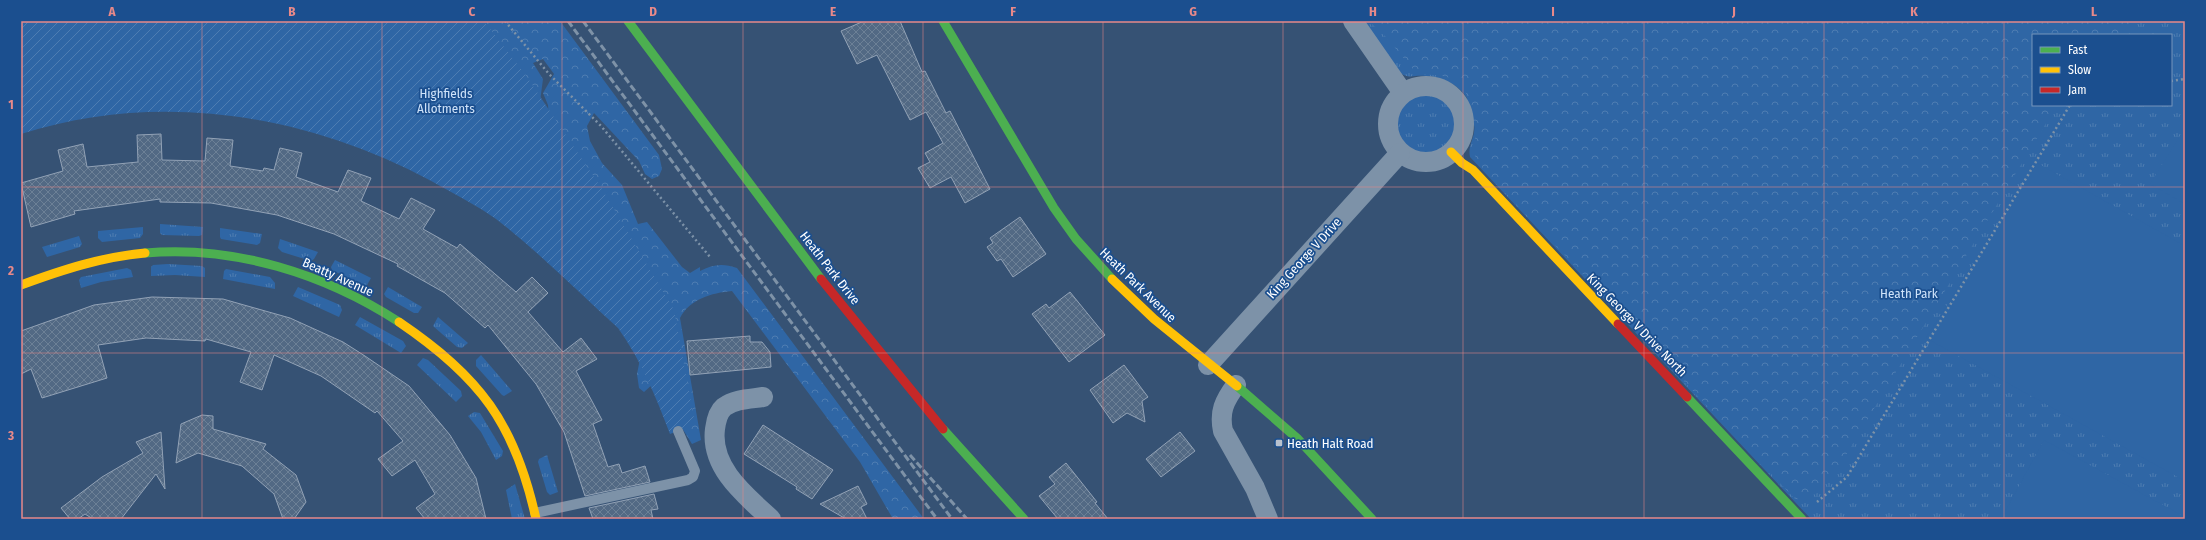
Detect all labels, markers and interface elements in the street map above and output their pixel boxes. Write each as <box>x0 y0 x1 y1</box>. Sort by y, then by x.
text: A <box>107 4 116 19</box>
text: B <box>288 4 296 19</box>
text: C <box>469 4 476 19</box>
text: D <box>649 4 657 19</box>
text: E <box>830 4 836 19</box>
text: F <box>1010 4 1016 19</box>
text: G <box>1189 4 1197 19</box>
text: H <box>1369 4 1377 19</box>
text: I <box>1551 4 1555 19</box>
text: J <box>1731 4 1736 19</box>
text: K <box>1910 4 1918 19</box>
text: L <box>2091 4 2097 19</box>
legend <box>2032 34 2172 106</box>
text: Fast <box>2068 43 2087 57</box>
text: Slow <box>2068 63 2091 77</box>
text: Jam <box>2068 83 2086 97</box>
park label: Highfields Allotments <box>417 86 475 116</box>
text: 1 <box>8 97 14 112</box>
street label: King George V Drive <box>1264 214 1344 302</box>
street label: Heath Park Drive <box>797 229 863 307</box>
street label: Heath Park Avenue <box>1097 245 1179 325</box>
street label: Beatty Avenue <box>300 255 376 299</box>
text: 2 <box>7 263 14 278</box>
street label: King George V Drive North <box>1584 270 1690 380</box>
park label: Heath Park <box>1880 286 1939 301</box>
text: 3 <box>7 428 14 443</box>
place label: Heath Halt Road <box>1287 436 1374 451</box>
marker: Heath Halt Road <box>1274 438 1284 448</box>

